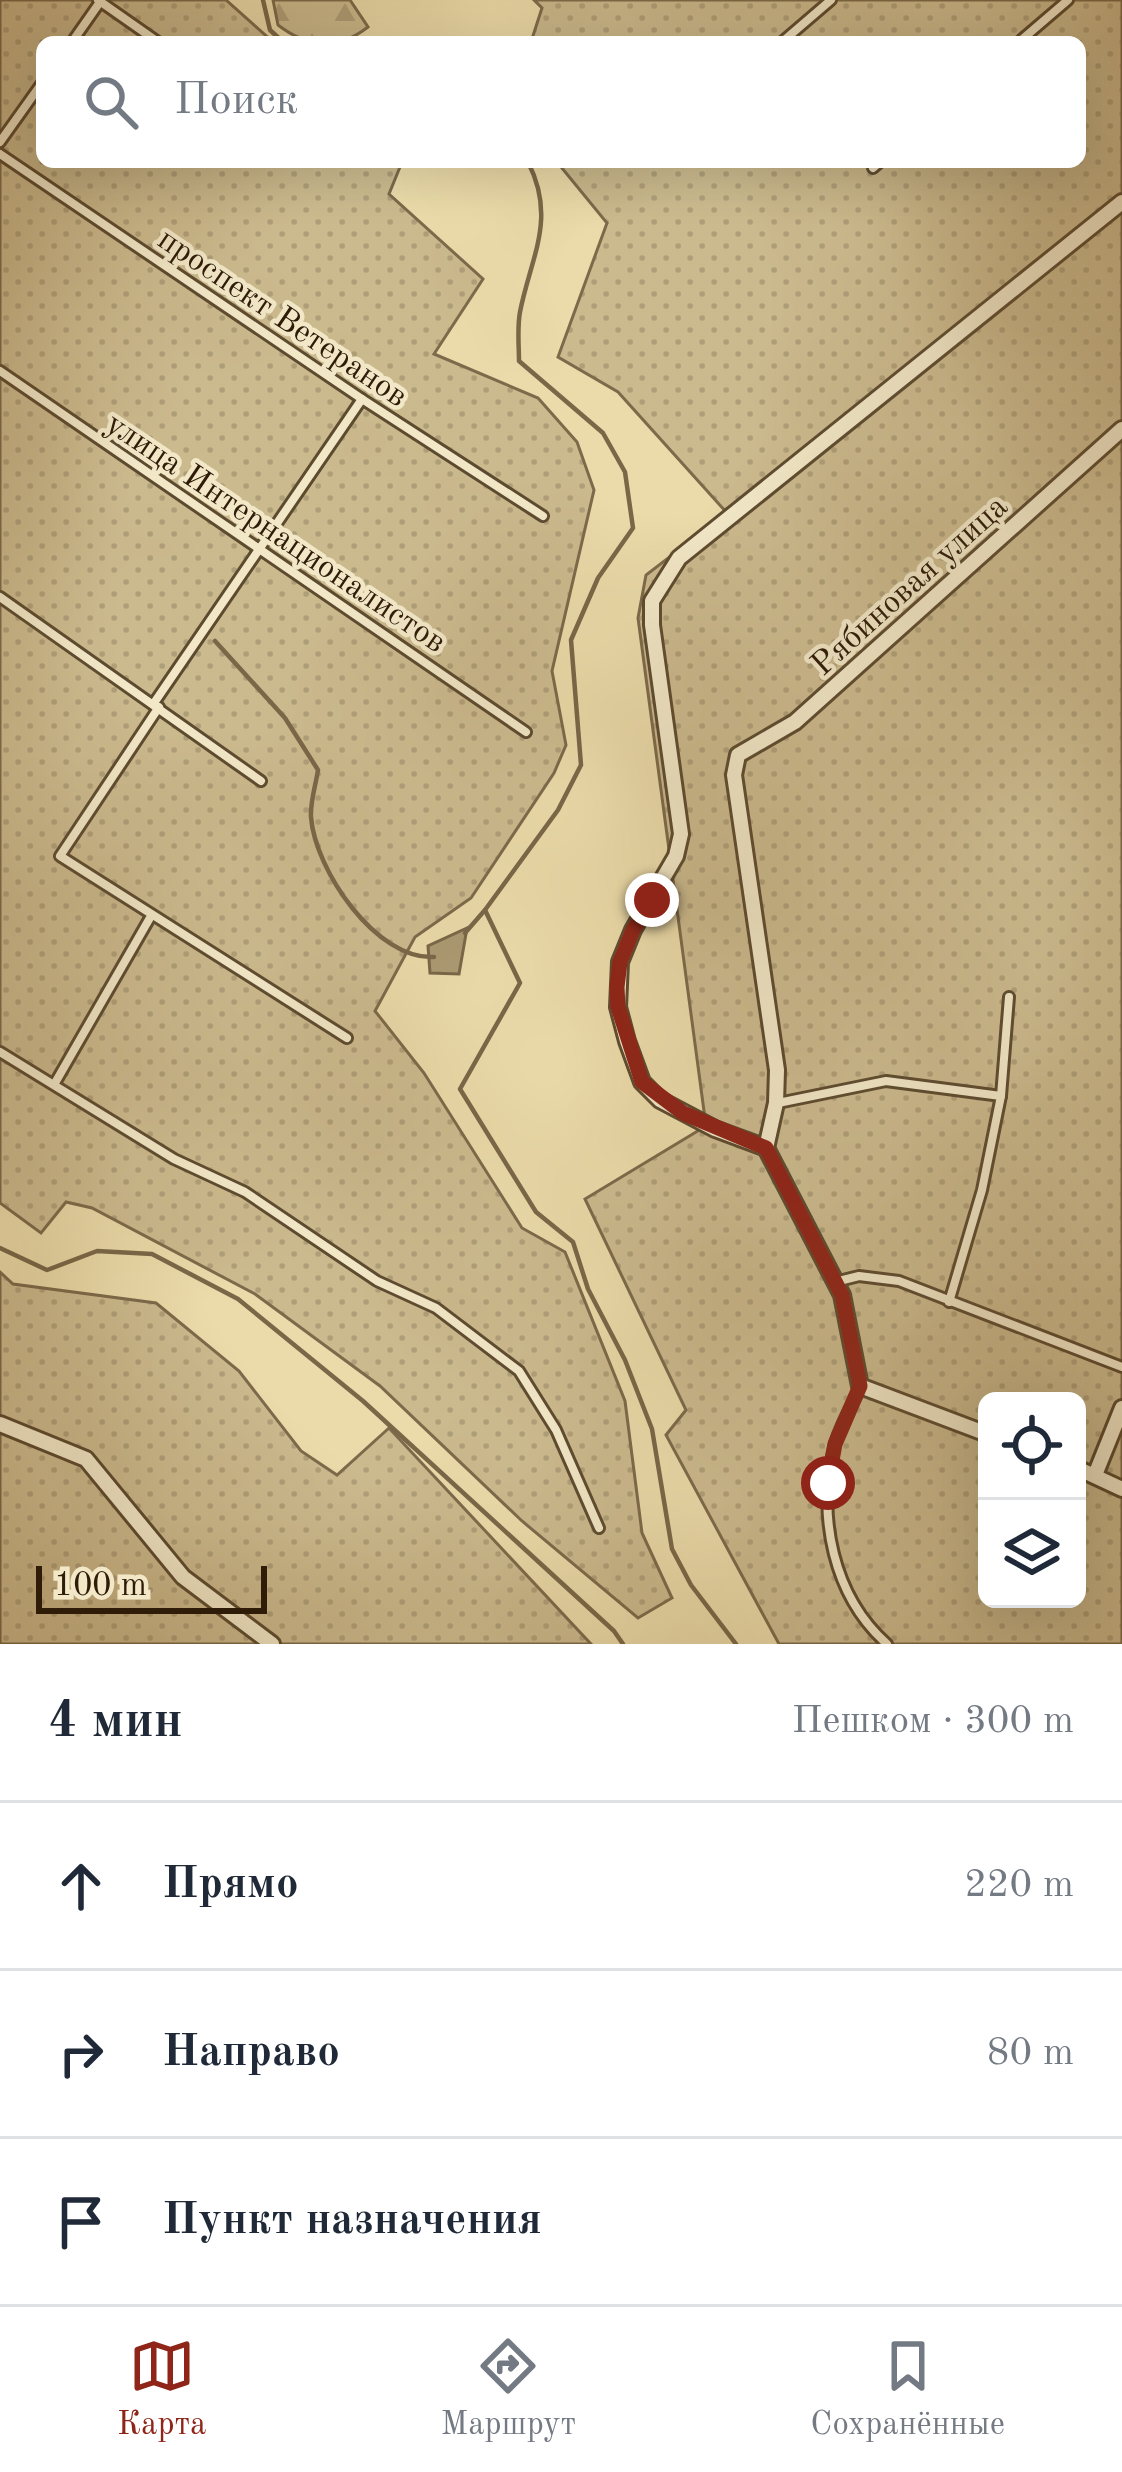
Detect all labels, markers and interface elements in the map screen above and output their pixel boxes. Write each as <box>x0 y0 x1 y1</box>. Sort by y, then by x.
search box <box>36 36 1086 168</box>
icon: search <box>78 69 144 135</box>
text: Поиск <box>174 79 298 124</box>
street label: проспект Ветеранов <box>151 223 413 414</box>
street label: улица Интернационалистов <box>99 408 451 660</box>
street label: Рябиновая улица <box>806 490 1015 683</box>
route end <box>625 873 679 927</box>
map controls <box>978 1392 1086 1608</box>
button: locate <box>978 1392 1086 1500</box>
route start <box>801 1456 855 1510</box>
button: layers <box>978 1500 1086 1608</box>
scale bar <box>36 1560 267 1613</box>
text: 100 m <box>54 1570 147 1603</box>
text: 4 мин <box>48 1697 183 1748</box>
text: Пешком · 300 m <box>792 1702 1074 1741</box>
icon: ahead <box>48 1853 114 1919</box>
text: Прямо <box>162 1863 299 1908</box>
text: 220 m <box>964 1866 1074 1905</box>
icon: right <box>48 2021 114 2087</box>
text: Направо <box>162 2031 340 2076</box>
text: 80 m <box>987 2034 1074 2073</box>
icon: arrive <box>48 2189 114 2255</box>
text: Пункт назначения <box>162 2199 542 2244</box>
tab: Карта <box>117 2333 206 2446</box>
tab: Маршрут <box>441 2333 576 2446</box>
tab: Сохранённые <box>810 2333 1005 2446</box>

